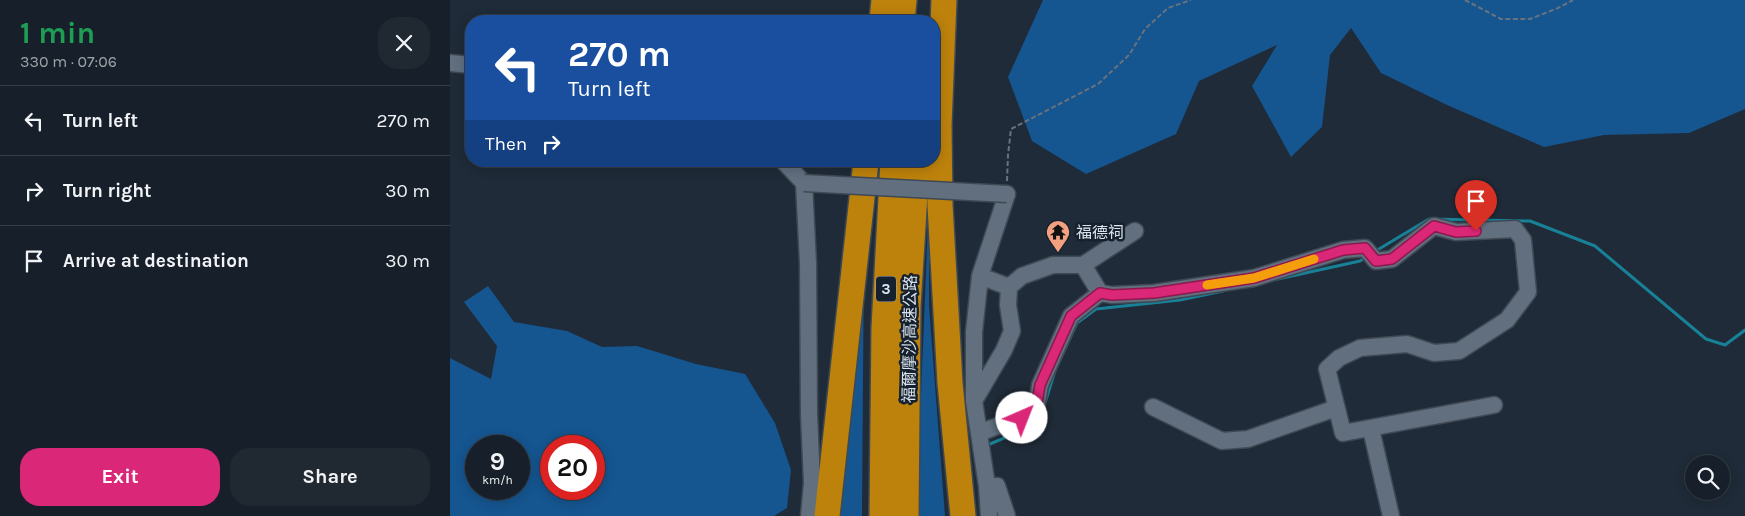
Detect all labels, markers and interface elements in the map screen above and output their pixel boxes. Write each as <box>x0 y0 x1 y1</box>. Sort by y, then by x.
text: 1 min <box>20 15 95 51</box>
button: close <box>378 17 430 69</box>
text: 270 m <box>568 34 671 75</box>
icon: left <box>485 35 550 100</box>
text: 330 m · 07:06 <box>20 52 117 71</box>
text: Turn left <box>568 76 651 102</box>
icon: left <box>20 107 48 135</box>
text: Turn left <box>63 110 138 132</box>
text: 270 m <box>377 110 430 132</box>
icon: right <box>537 130 565 158</box>
text: Then <box>485 133 527 155</box>
icon: right <box>20 177 48 205</box>
text: Turn right <box>63 180 152 202</box>
text: 30 m <box>385 180 430 202</box>
pin <box>1455 180 1497 231</box>
icon: arrive <box>1462 187 1490 215</box>
temple icon: 福德祠 <box>1045 219 1071 253</box>
place label: 福德祠 <box>1076 223 1124 242</box>
icon: arrive <box>20 247 48 275</box>
text: Arrive at destination <box>63 250 249 272</box>
text: 30 m <box>385 250 430 272</box>
street label: 福爾摩沙高速公路 <box>899 275 920 403</box>
road number: 3 <box>876 276 896 302</box>
position arrow <box>995 391 1047 443</box>
speed limit sign: 20 <box>540 435 605 500</box>
text: 9 <box>490 447 505 476</box>
button: Exit <box>20 448 220 506</box>
button: Share <box>230 448 430 506</box>
map controls <box>1685 455 1730 500</box>
button: search <box>1685 455 1730 500</box>
text: km/h <box>482 473 513 487</box>

